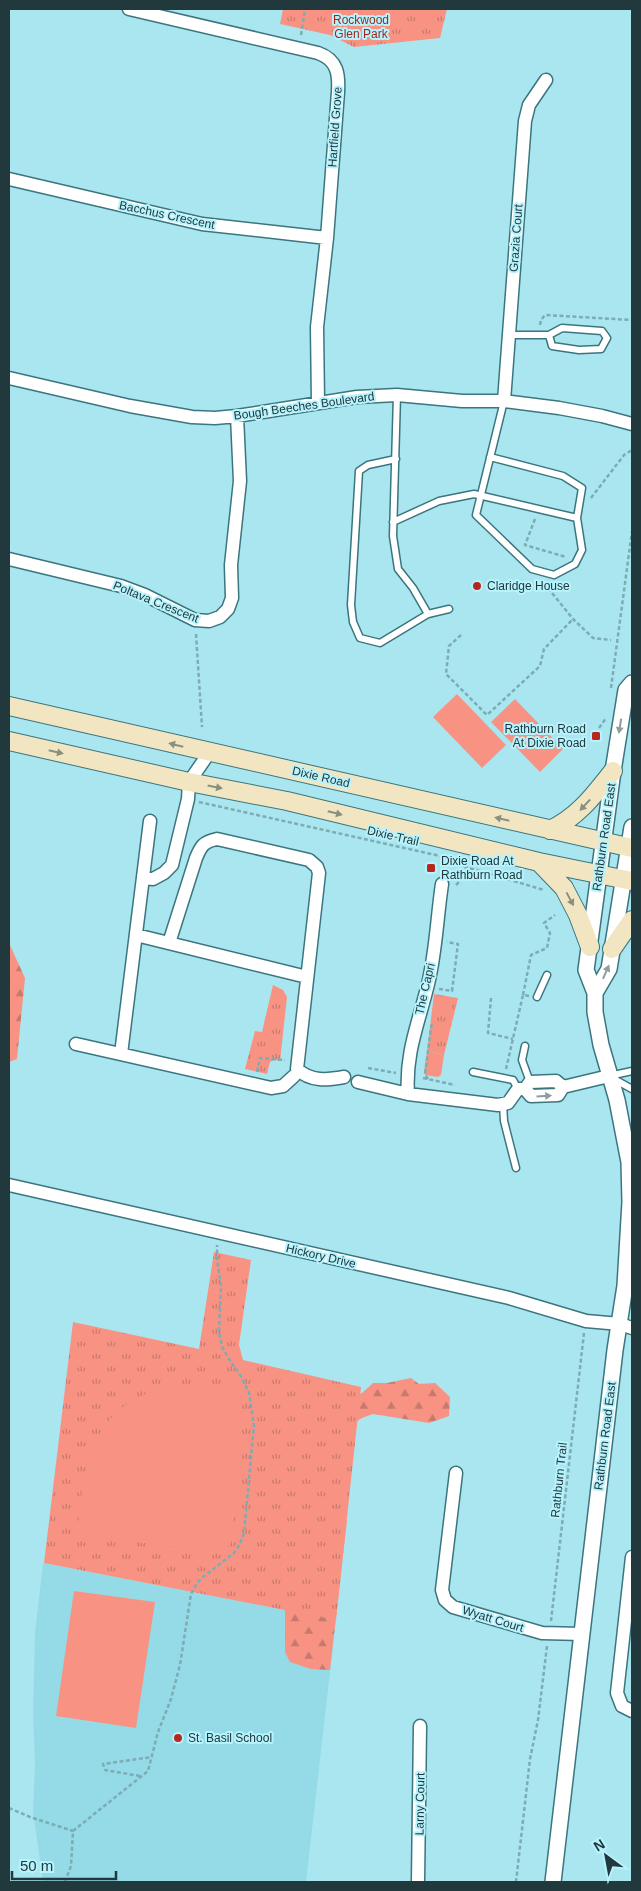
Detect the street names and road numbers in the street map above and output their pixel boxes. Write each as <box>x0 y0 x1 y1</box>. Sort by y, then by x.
street label: Hartfield Grove <box>325 86 345 168</box>
street label: Bacchus Crescent <box>118 198 217 232</box>
street label: Grazia Court <box>507 203 525 272</box>
street label: Bough Beeches Boulevard <box>233 389 375 423</box>
street label: Poltava Crescent <box>111 578 202 626</box>
street label: Dixie Road <box>291 764 351 790</box>
street label: Rathburn Road East <box>590 782 619 892</box>
street label: Dixie Trail <box>366 823 420 849</box>
street label: The Capri <box>412 962 438 1016</box>
street label: Hickory Drive <box>285 1241 358 1271</box>
street label: Rathburn Road East <box>591 1381 619 1491</box>
street label: Rathburn Trail <box>548 1442 570 1518</box>
street label: Wyatt Court <box>461 1603 526 1635</box>
street label: Larny Court <box>412 1772 428 1835</box>

